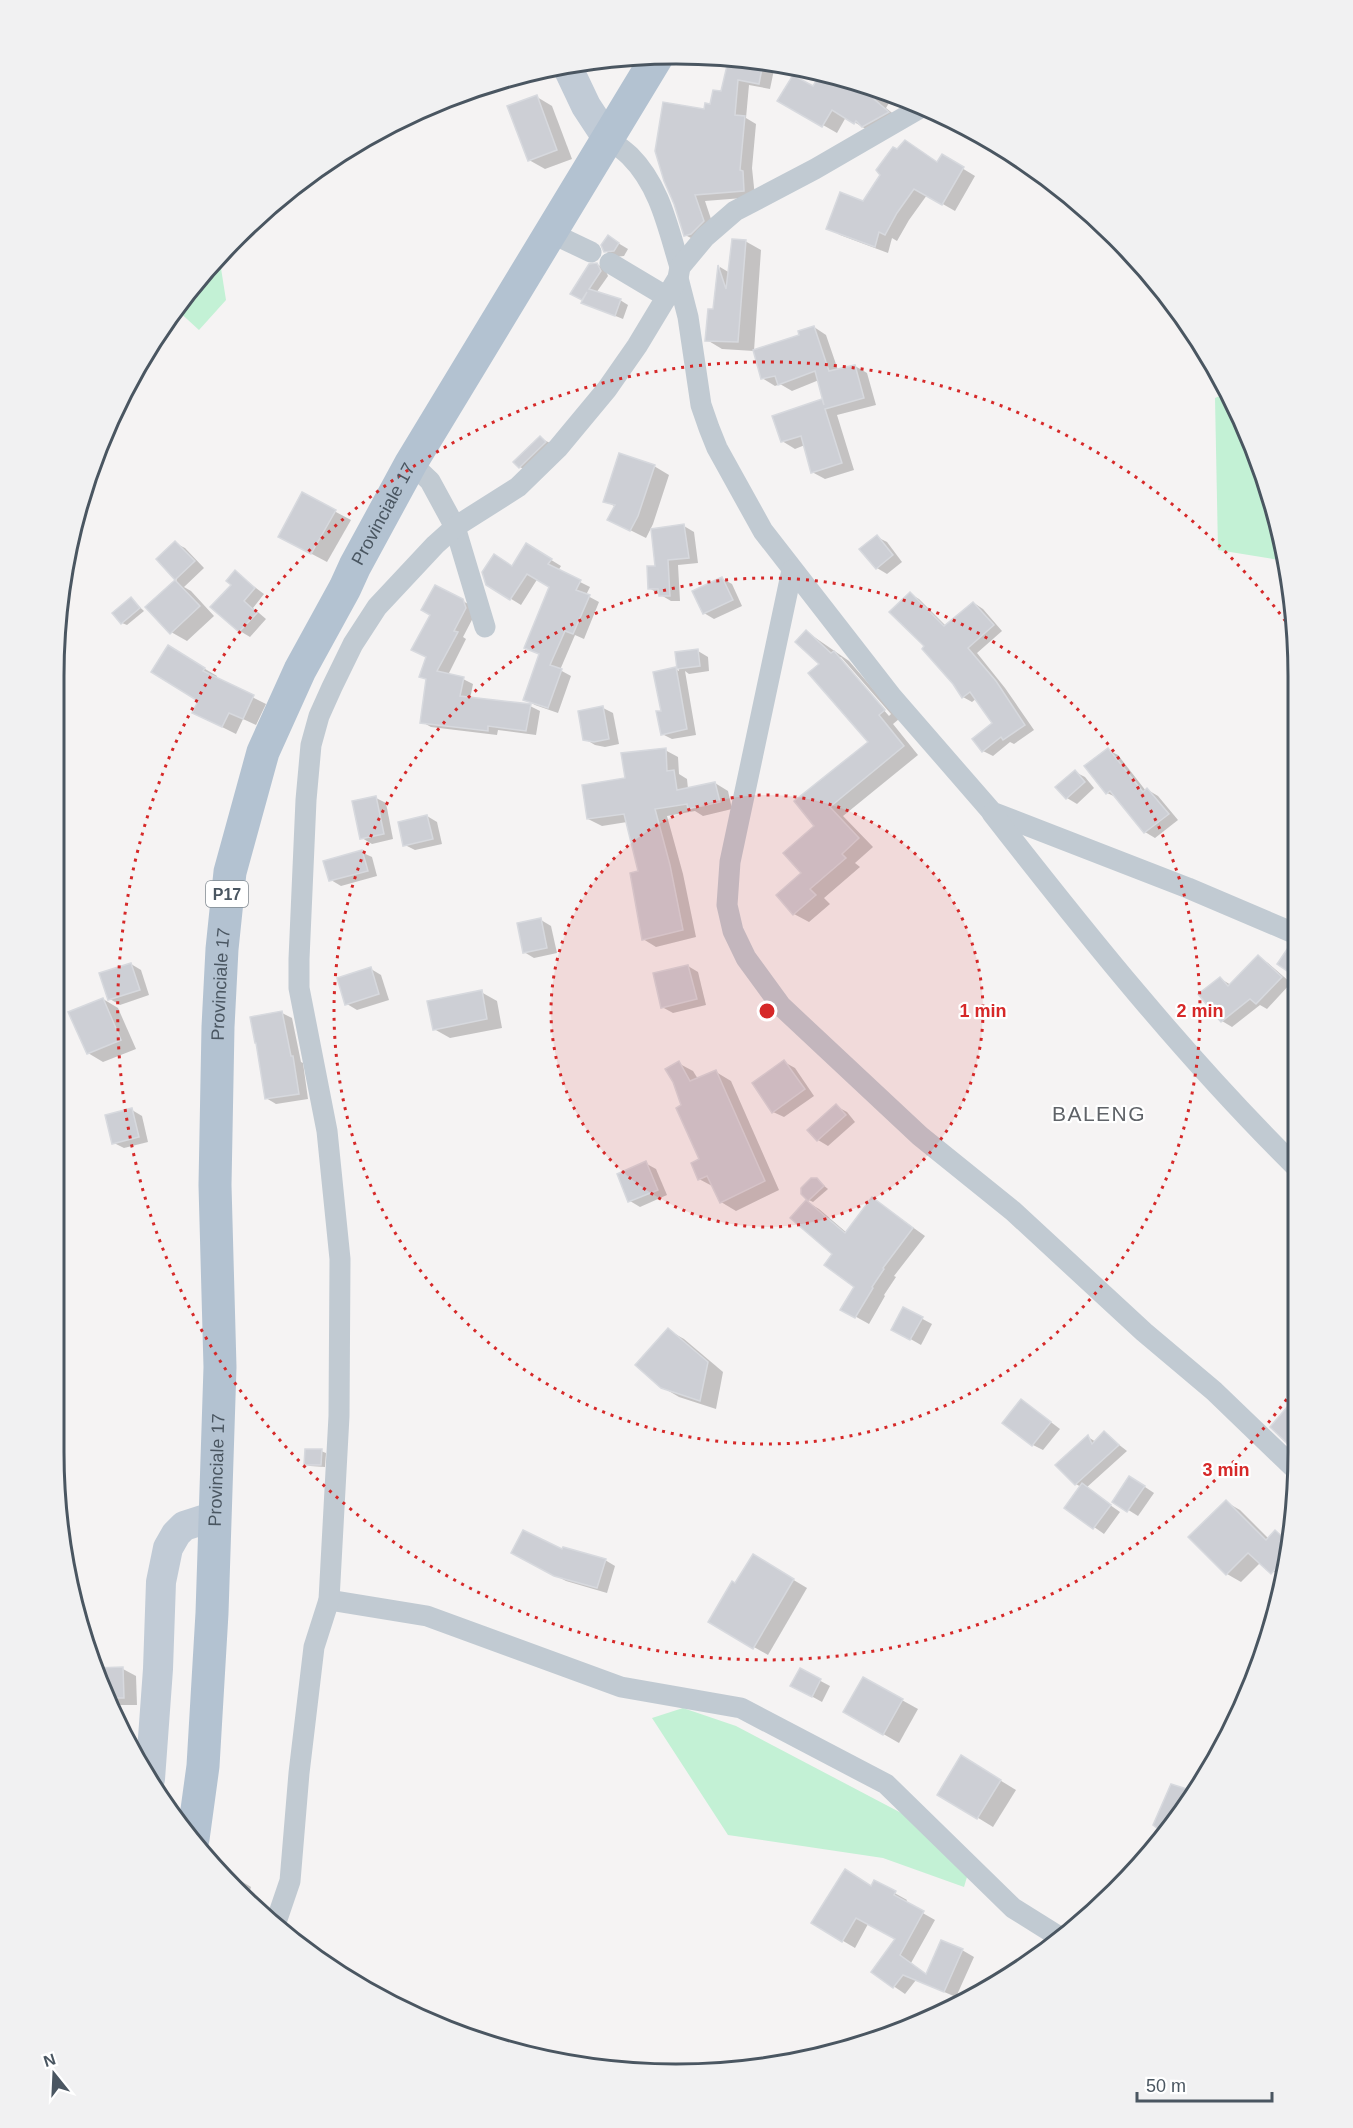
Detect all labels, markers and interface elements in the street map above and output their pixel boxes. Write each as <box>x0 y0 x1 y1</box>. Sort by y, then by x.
street label: Provinciale 17 <box>347 460 419 568</box>
road number: P17 <box>206 881 248 907</box>
street label: Provinciale 17 <box>208 927 234 1041</box>
centre of rings <box>757 1001 777 1021</box>
text: 1 min <box>959 1001 1007 1021</box>
text: 2 min <box>1176 1001 1224 1021</box>
district label: BALENG <box>1052 1102 1146 1125</box>
street label: Provinciale 17 <box>205 1413 228 1527</box>
text: 3 min <box>1202 1460 1250 1480</box>
north arrow <box>24 2044 84 2104</box>
text: N <box>41 2050 58 2070</box>
scale bar <box>1137 2065 1272 2103</box>
text: 50 m <box>1146 2076 1186 2096</box>

